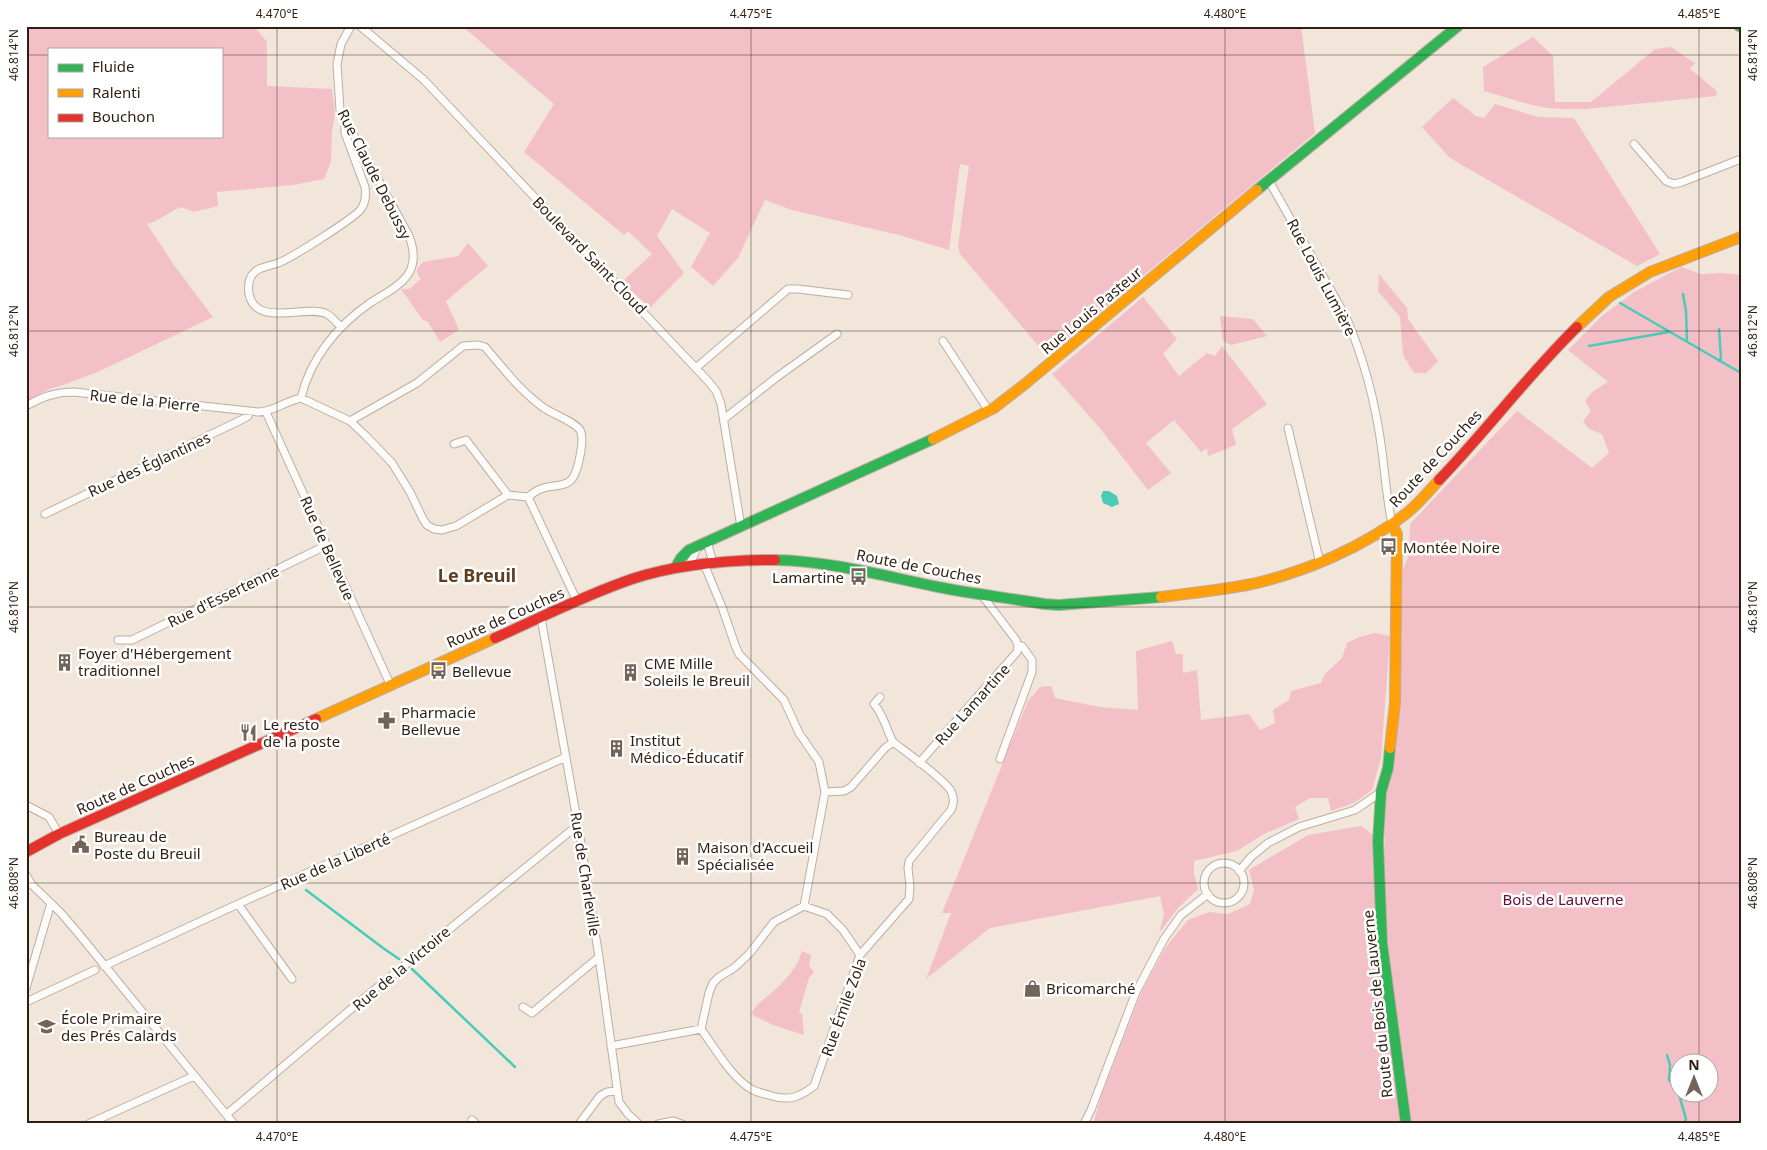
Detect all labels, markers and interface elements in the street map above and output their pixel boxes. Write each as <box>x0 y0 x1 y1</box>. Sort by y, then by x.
text: 4.470°E <box>256 5 298 22</box>
text: 4.475°E <box>730 5 772 22</box>
text: 4.480°E <box>1204 5 1246 22</box>
text: 4.485°E <box>1678 5 1720 22</box>
text: 46.814°N <box>5 29 22 81</box>
text: 46.814°N <box>1744 29 1761 81</box>
legend <box>48 48 222 138</box>
text: Fluide <box>92 56 134 76</box>
text: Ralenti <box>92 82 141 102</box>
text: Bouchon <box>92 106 155 126</box>
street label: Rue Claude Debussy <box>334 106 417 243</box>
street label: Boulevard Saint-Cloud <box>529 192 651 318</box>
street label: Rue Louis Lumière <box>1283 215 1361 339</box>
street label: Rue Louis Pasteur <box>1036 262 1146 358</box>
text: 46.812°N <box>5 305 22 357</box>
text: 46.812°N <box>1744 305 1761 357</box>
street label: Rue de la Pierre <box>89 384 201 416</box>
street label: Route de Couches <box>1384 405 1486 511</box>
street label: Rue des Églantines <box>84 427 214 501</box>
street label: Rue de Bellevue <box>296 493 360 603</box>
bus stop icon: Montée Noire <box>1379 537 1399 557</box>
place label: Montée Noire <box>1403 537 1500 557</box>
street label: Route de Couches <box>855 544 983 588</box>
street label: Rue d'Essertenne <box>164 560 282 632</box>
district label: Le Breuil <box>438 563 516 587</box>
place label: Lamartine <box>772 567 844 587</box>
bus stop icon: Lamartine <box>848 567 868 587</box>
text: 46.810°N <box>5 581 22 633</box>
text: 46.810°N <box>1744 581 1761 633</box>
street label: Route de Couches <box>443 582 567 652</box>
place label: Foyer d'Hébergement traditionnel <box>78 643 232 680</box>
building icon: Foyer d'Hébergement traditionnel <box>54 652 74 672</box>
place label: CME Mille Soleils le Breuil <box>644 653 750 690</box>
street label: Rue Lamartine <box>930 659 1014 749</box>
bus stop icon: Bellevue <box>428 661 448 681</box>
place label: Bellevue <box>452 661 511 681</box>
building icon: CME Mille Soleils le Breuil <box>620 662 640 682</box>
place label: Pharmacie Bellevue <box>401 702 476 739</box>
pharmacy icon: Pharmacie Bellevue <box>377 711 397 731</box>
place label: Le resto de la poste <box>263 714 340 751</box>
restaurant icon: Le resto de la poste <box>239 723 259 743</box>
place label: Institut Médico-Éducatif <box>630 730 744 767</box>
building icon: Institut Médico-Éducatif <box>606 739 626 759</box>
street label: Route de Couches <box>73 749 197 819</box>
street label: Rue de Charleville <box>566 810 606 938</box>
place label: Bureau de Poste du Breuil <box>94 826 201 863</box>
street label: Rue de la Liberté <box>277 828 393 894</box>
public building icon: Bureau de Poste du Breuil <box>70 835 90 855</box>
place label: Maison d'Accueil Spécialisée <box>697 837 813 874</box>
building icon: Maison d'Accueil Spécialisée <box>673 846 693 866</box>
text: 46.808°N <box>5 857 22 909</box>
text: 46.808°N <box>1744 857 1761 909</box>
park label: Bois de Lauverne <box>1503 889 1623 909</box>
street label: Route du Bois de Lauverne <box>1357 909 1397 1099</box>
street label: Rue de la Victoire <box>348 921 454 1015</box>
street label: Rue Émile Zola <box>816 955 870 1059</box>
shop icon: Bricomarché <box>1022 978 1042 998</box>
place label: Bricomarché <box>1046 978 1135 998</box>
place label: École Primaire des Prés Calards <box>61 1008 177 1045</box>
school or university icon: École Primaire des Prés Calards <box>37 1017 57 1037</box>
north arrow <box>1670 1052 1720 1102</box>
text: N <box>1688 1055 1700 1074</box>
text: 4.470°E <box>256 1128 298 1145</box>
text: 4.475°E <box>730 1128 772 1145</box>
text: 4.480°E <box>1204 1128 1246 1145</box>
text: 4.485°E <box>1678 1128 1720 1145</box>

